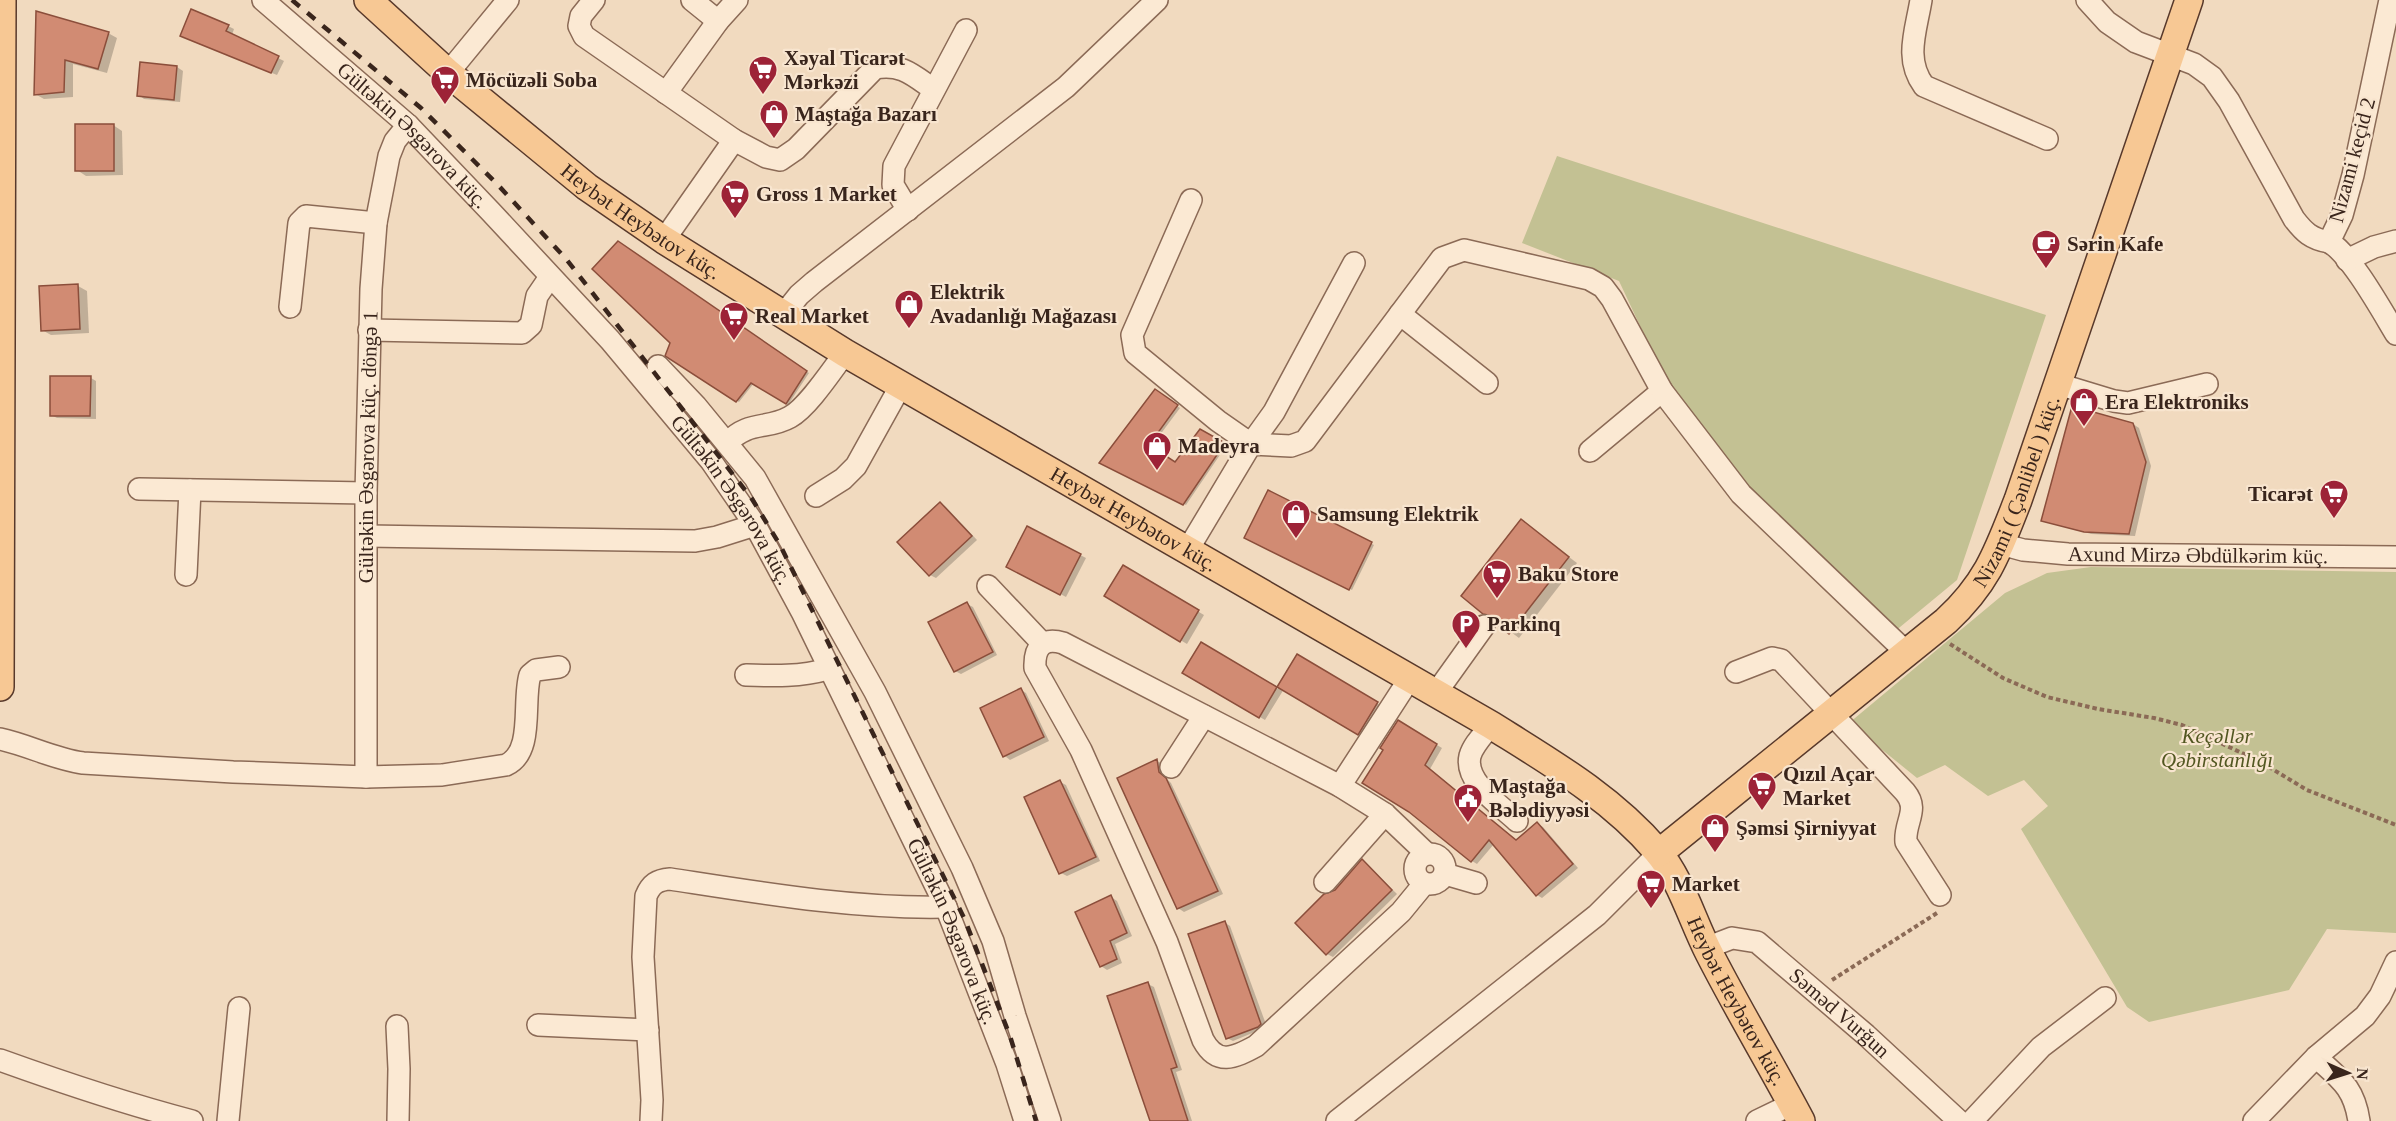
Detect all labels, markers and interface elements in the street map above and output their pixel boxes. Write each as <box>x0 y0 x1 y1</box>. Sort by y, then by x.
place label: Xəyal Ticarət Mərkəzi <box>784 46 905 94</box>
supermarket icon: Xəyal Ticarət Mərkəzi <box>747 54 779 96</box>
street label: Gültəkin Əsgərova küç. <box>332 57 493 213</box>
supermarket icon: Möcüzəli Soba <box>429 64 461 106</box>
place label: Möcüzəli Soba <box>466 68 598 92</box>
street label: Nizami keçid 2 <box>2324 95 2380 225</box>
shop icon: Maştağa Bazarı <box>758 98 790 140</box>
place label: Maştağa Bazarı <box>795 102 937 126</box>
street label: Heybət Heybətov küç. <box>556 159 725 284</box>
supermarket icon: Gross 1 Market <box>719 178 751 220</box>
place label: Gross 1 Market <box>756 182 897 206</box>
cafe icon: Sərin Kafe <box>2030 228 2062 270</box>
place label: Sərin Kafe <box>2067 232 2163 256</box>
place label: Elektrik Avadanlığı Mağazası <box>930 280 1117 328</box>
shop icon: Elektrik Avadanlığı Mağazası <box>893 288 925 330</box>
supermarket icon: Real Market <box>718 300 750 342</box>
place label: Real Market <box>755 304 869 328</box>
street label: Gültəkin Əsgərova küç. döngə 1 <box>354 311 382 583</box>
shop icon: Era Elektroniks <box>2068 386 2100 428</box>
place label: Era Elektroniks <box>2105 390 2249 414</box>
street label: Nizami ( Çənlibel ) küç. <box>1968 393 2065 592</box>
street label: Gültəkin Əsgərova küç. <box>666 410 797 589</box>
shop icon: Madeyra <box>1141 430 1173 472</box>
place label: Madeyra <box>1178 434 1260 458</box>
street label: Heybət Heybətov küç. <box>1046 462 1221 577</box>
supermarket icon: Ticarət <box>2318 478 2350 520</box>
place label: Ticarət <box>2248 482 2313 506</box>
shop icon: Samsung Elektrik <box>1280 498 1312 540</box>
place label: Samsung Elektrik <box>1317 502 1479 526</box>
street label: Axund Mirzə Əbdülkərim küç. <box>2068 542 2328 568</box>
supermarket icon: Baku Store <box>1481 558 1513 600</box>
place label: Baku Store <box>1518 562 1619 586</box>
parking icon: Parkinq <box>1450 608 1482 650</box>
place label: Parkinq <box>1487 612 1561 636</box>
park label: Keçəllər Qəbirstanlığı <box>2161 724 2273 772</box>
place label: Qızıl Açar Market <box>1783 762 1875 810</box>
supermarket icon: Qızıl Açar Market <box>1746 770 1778 812</box>
place label: Maştağa Bələdiyyəsi <box>1489 774 1589 822</box>
public building icon: Maştağa Bələdiyyəsi <box>1452 782 1484 824</box>
shop icon: Şəmsi Şirniyyat <box>1699 812 1731 854</box>
place label: Şəmsi Şirniyyat <box>1736 816 1877 840</box>
street label: Gültəkin Əsgərova küç. <box>902 834 1003 1028</box>
supermarket icon: Market <box>1635 868 1667 910</box>
place label: Market <box>1672 872 1740 896</box>
street label: Heybət Heybətov küç. <box>1682 913 1792 1090</box>
street label: Səməd Vurğun <box>1784 963 1895 1063</box>
north arrow <box>2318 1043 2378 1103</box>
text: N <box>2354 1068 2371 1080</box>

